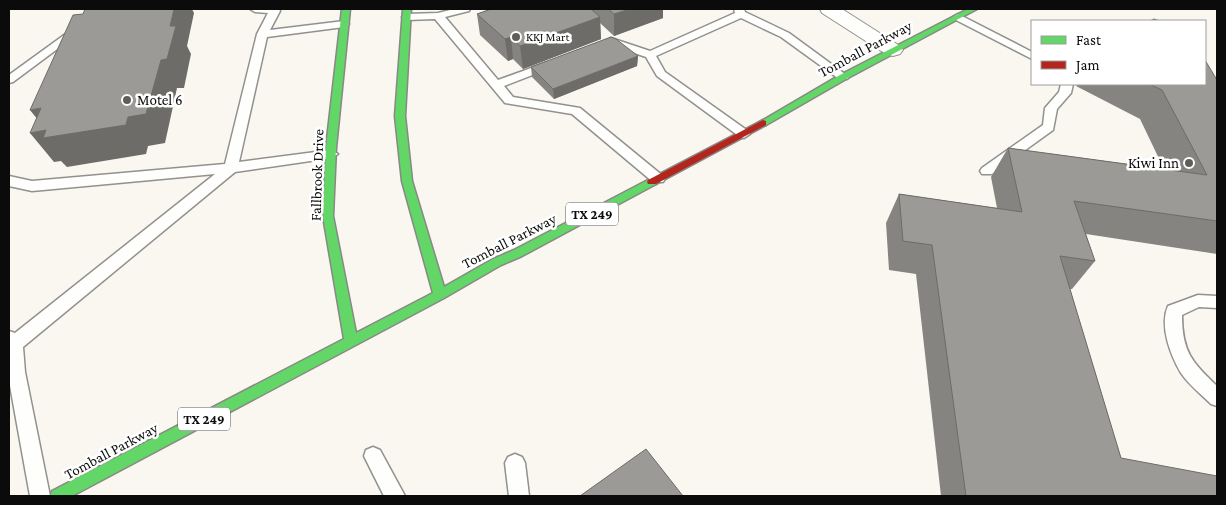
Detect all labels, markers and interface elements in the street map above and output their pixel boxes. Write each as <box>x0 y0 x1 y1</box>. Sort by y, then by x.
street label: Tomball Parkway <box>816 18 915 81</box>
legend <box>1031 20 1206 85</box>
place label: KKJ Mart <box>526 30 570 44</box>
marker: KKJ Mart <box>510 31 522 43</box>
text: Fast <box>1076 32 1102 48</box>
text: Jam <box>1074 57 1099 74</box>
place label: Motel 6 <box>137 92 183 108</box>
marker: Motel 6 <box>121 94 133 106</box>
street label: Fallbrook Drive <box>307 128 327 221</box>
place label: Kiwi Inn <box>1128 155 1179 171</box>
marker: Kiwi Inn <box>1183 157 1195 169</box>
road number: TX 249 <box>566 202 618 225</box>
street label: Tomball Parkway <box>459 210 559 273</box>
road number: TX 249 <box>178 408 230 430</box>
street label: Tomball Parkway <box>62 420 161 483</box>

